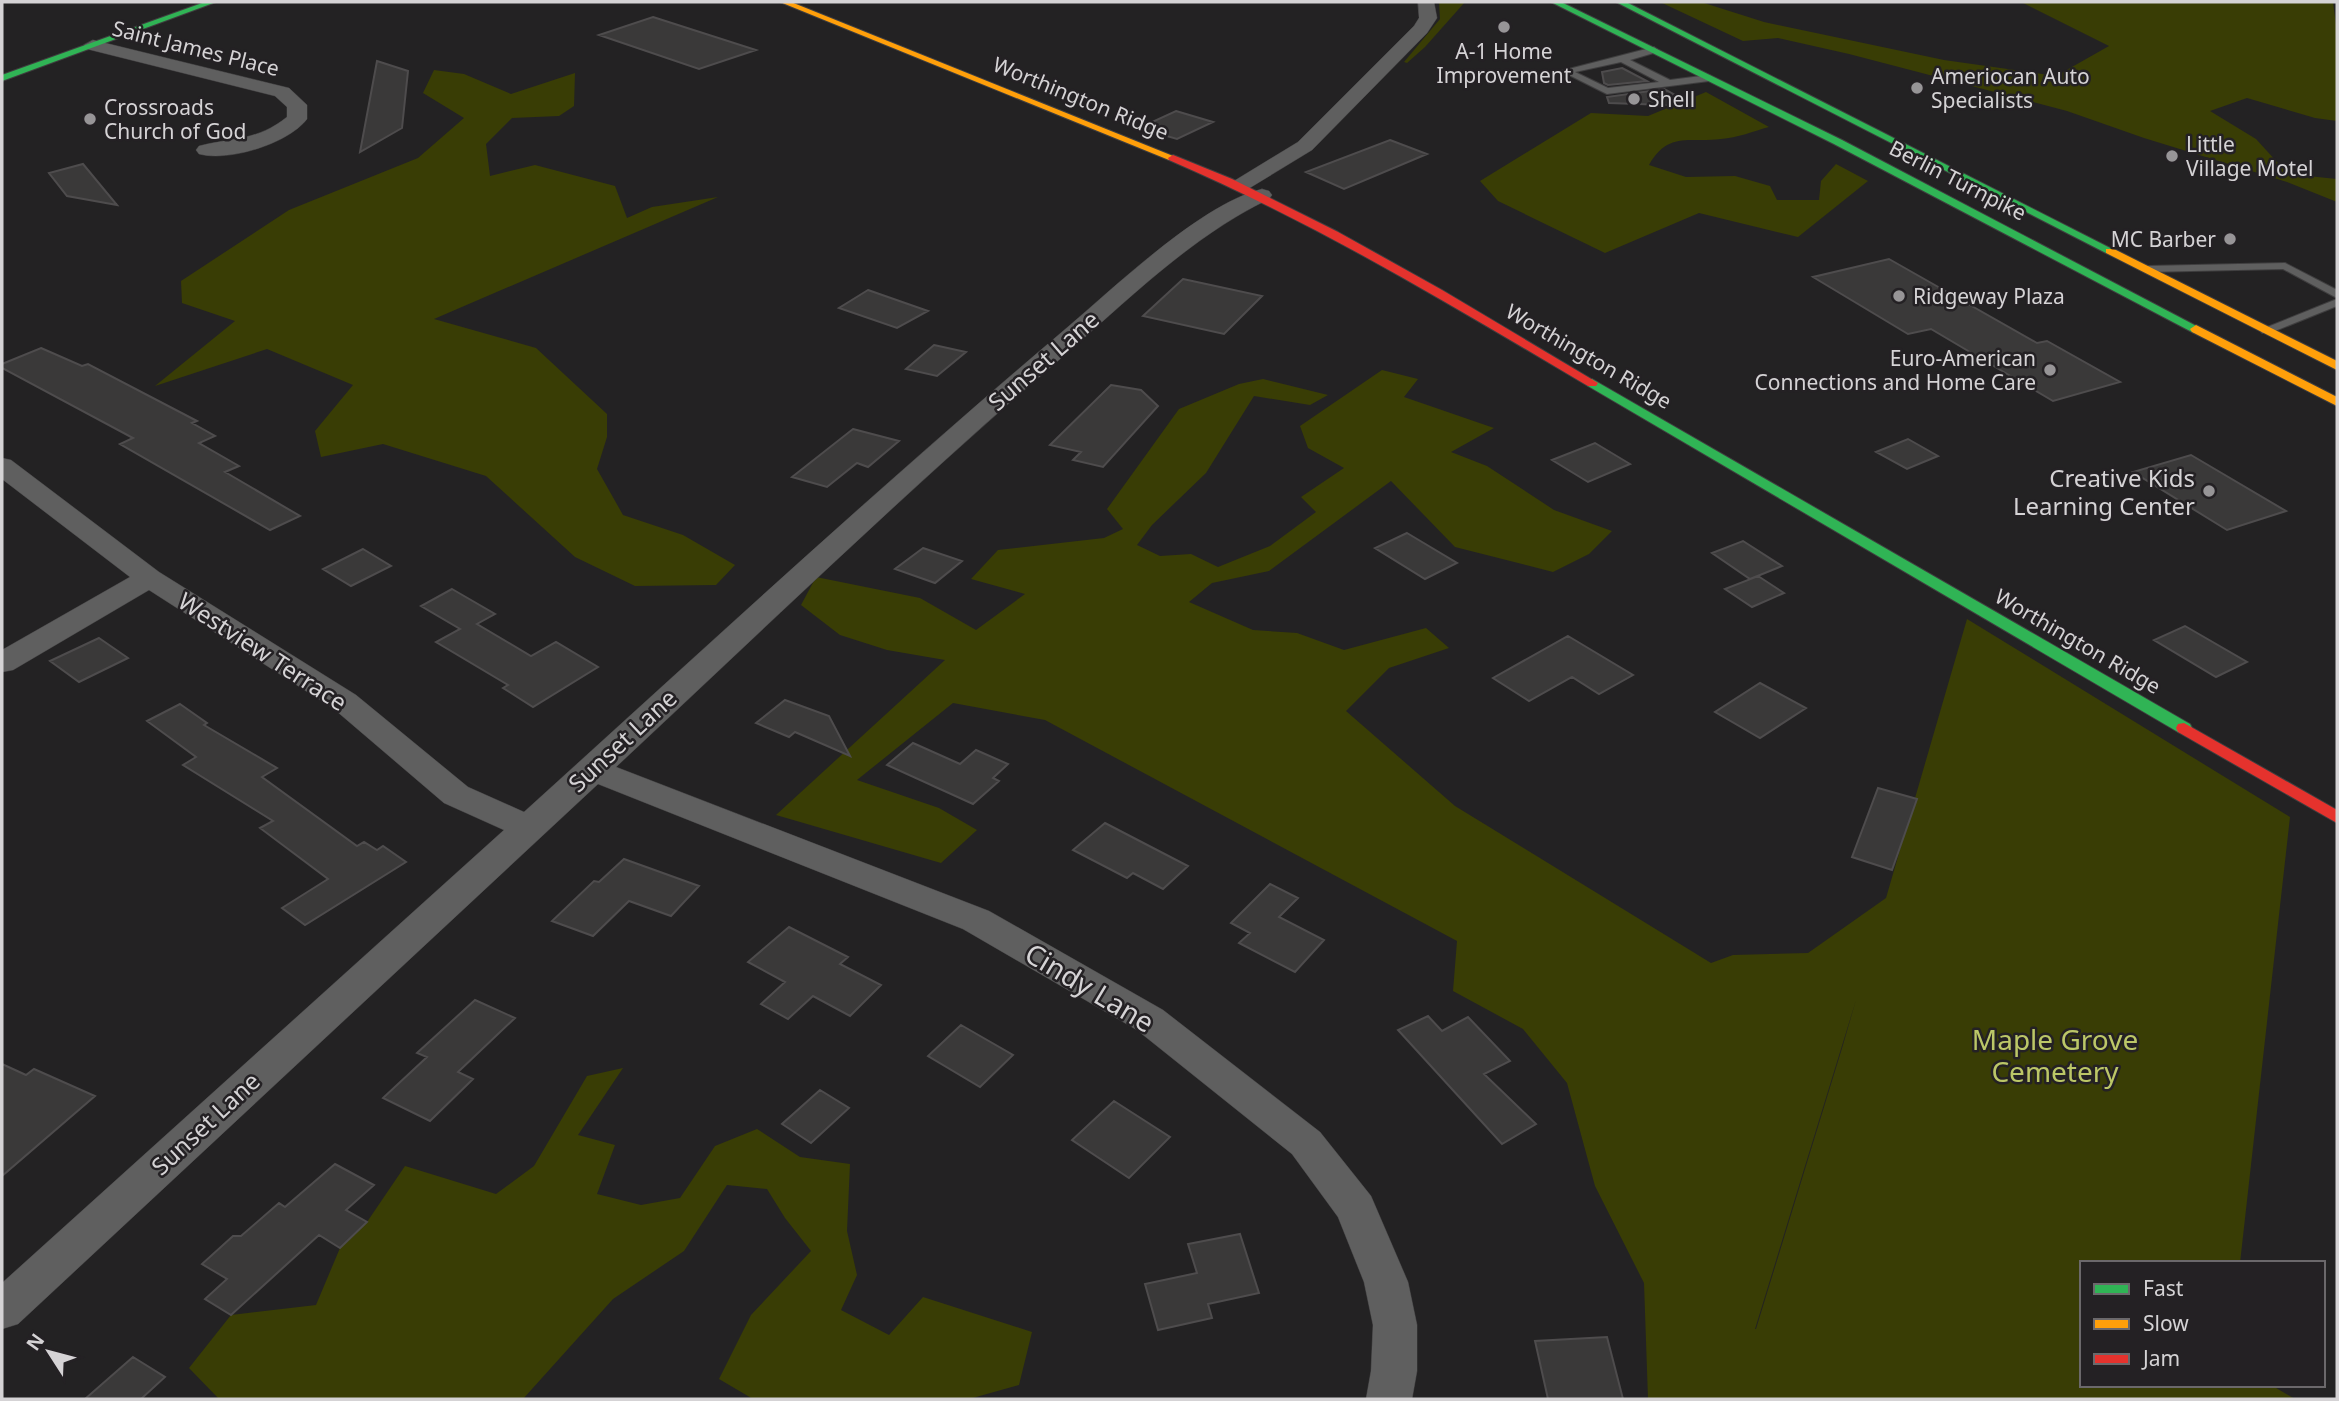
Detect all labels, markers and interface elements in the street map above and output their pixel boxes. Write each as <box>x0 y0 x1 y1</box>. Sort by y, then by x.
street label: Saint James Place <box>110 14 282 82</box>
marker: A-1 Home Improvement <box>1496 19 1512 35</box>
place label: A-1 Home Improvement <box>1437 37 1572 89</box>
street label: Worthington Ridge <box>989 50 1173 146</box>
place label: Ameriocan Auto Specialists <box>1931 62 2090 114</box>
marker: Ameriocan Auto Specialists <box>1909 80 1925 96</box>
place label: Shell <box>1648 85 1695 113</box>
marker: Shell <box>1626 91 1642 107</box>
place label: Crossroads Church of God <box>104 93 246 145</box>
marker: Crossroads Church of God <box>82 111 98 127</box>
place label: Little Village Motel <box>2186 130 2313 182</box>
street label: Berlin Turnpike <box>1885 133 2031 227</box>
marker: Little Village Motel <box>2164 148 2180 164</box>
place label: MC Barber <box>2111 225 2216 253</box>
marker: MC Barber <box>2222 231 2238 247</box>
place label: Ridgeway Plaza <box>1913 282 2065 310</box>
marker: Ridgeway Plaza <box>1891 288 1907 304</box>
street label: Worthington Ridge <box>1501 297 1677 415</box>
street label: Sunset Lane <box>980 303 1106 417</box>
place label: Euro-American Connections and Home Care <box>1754 344 2036 396</box>
marker: Euro-American Connections and Home Care <box>2042 362 2058 378</box>
place label: Creative Kids Learning Center <box>2013 461 2195 522</box>
marker: Creative Kids Learning Center <box>2201 483 2217 499</box>
street label: Worthington Ridge <box>1990 582 2166 700</box>
street label: Westview Terrace <box>172 584 354 718</box>
street label: Sunset Lane <box>561 681 683 799</box>
street label: Cindy Lane <box>1018 934 1162 1040</box>
park label: Maple Grove Cemetery <box>1972 1020 2138 1090</box>
street label: Sunset Lane <box>144 1064 266 1182</box>
legend <box>2080 1261 2325 1387</box>
text: Fast <box>2143 1274 2184 1302</box>
text: Slow <box>2143 1309 2189 1337</box>
north arrow <box>14 1317 84 1387</box>
text: N <box>20 1328 50 1356</box>
text: Jam <box>2141 1344 2180 1372</box>

